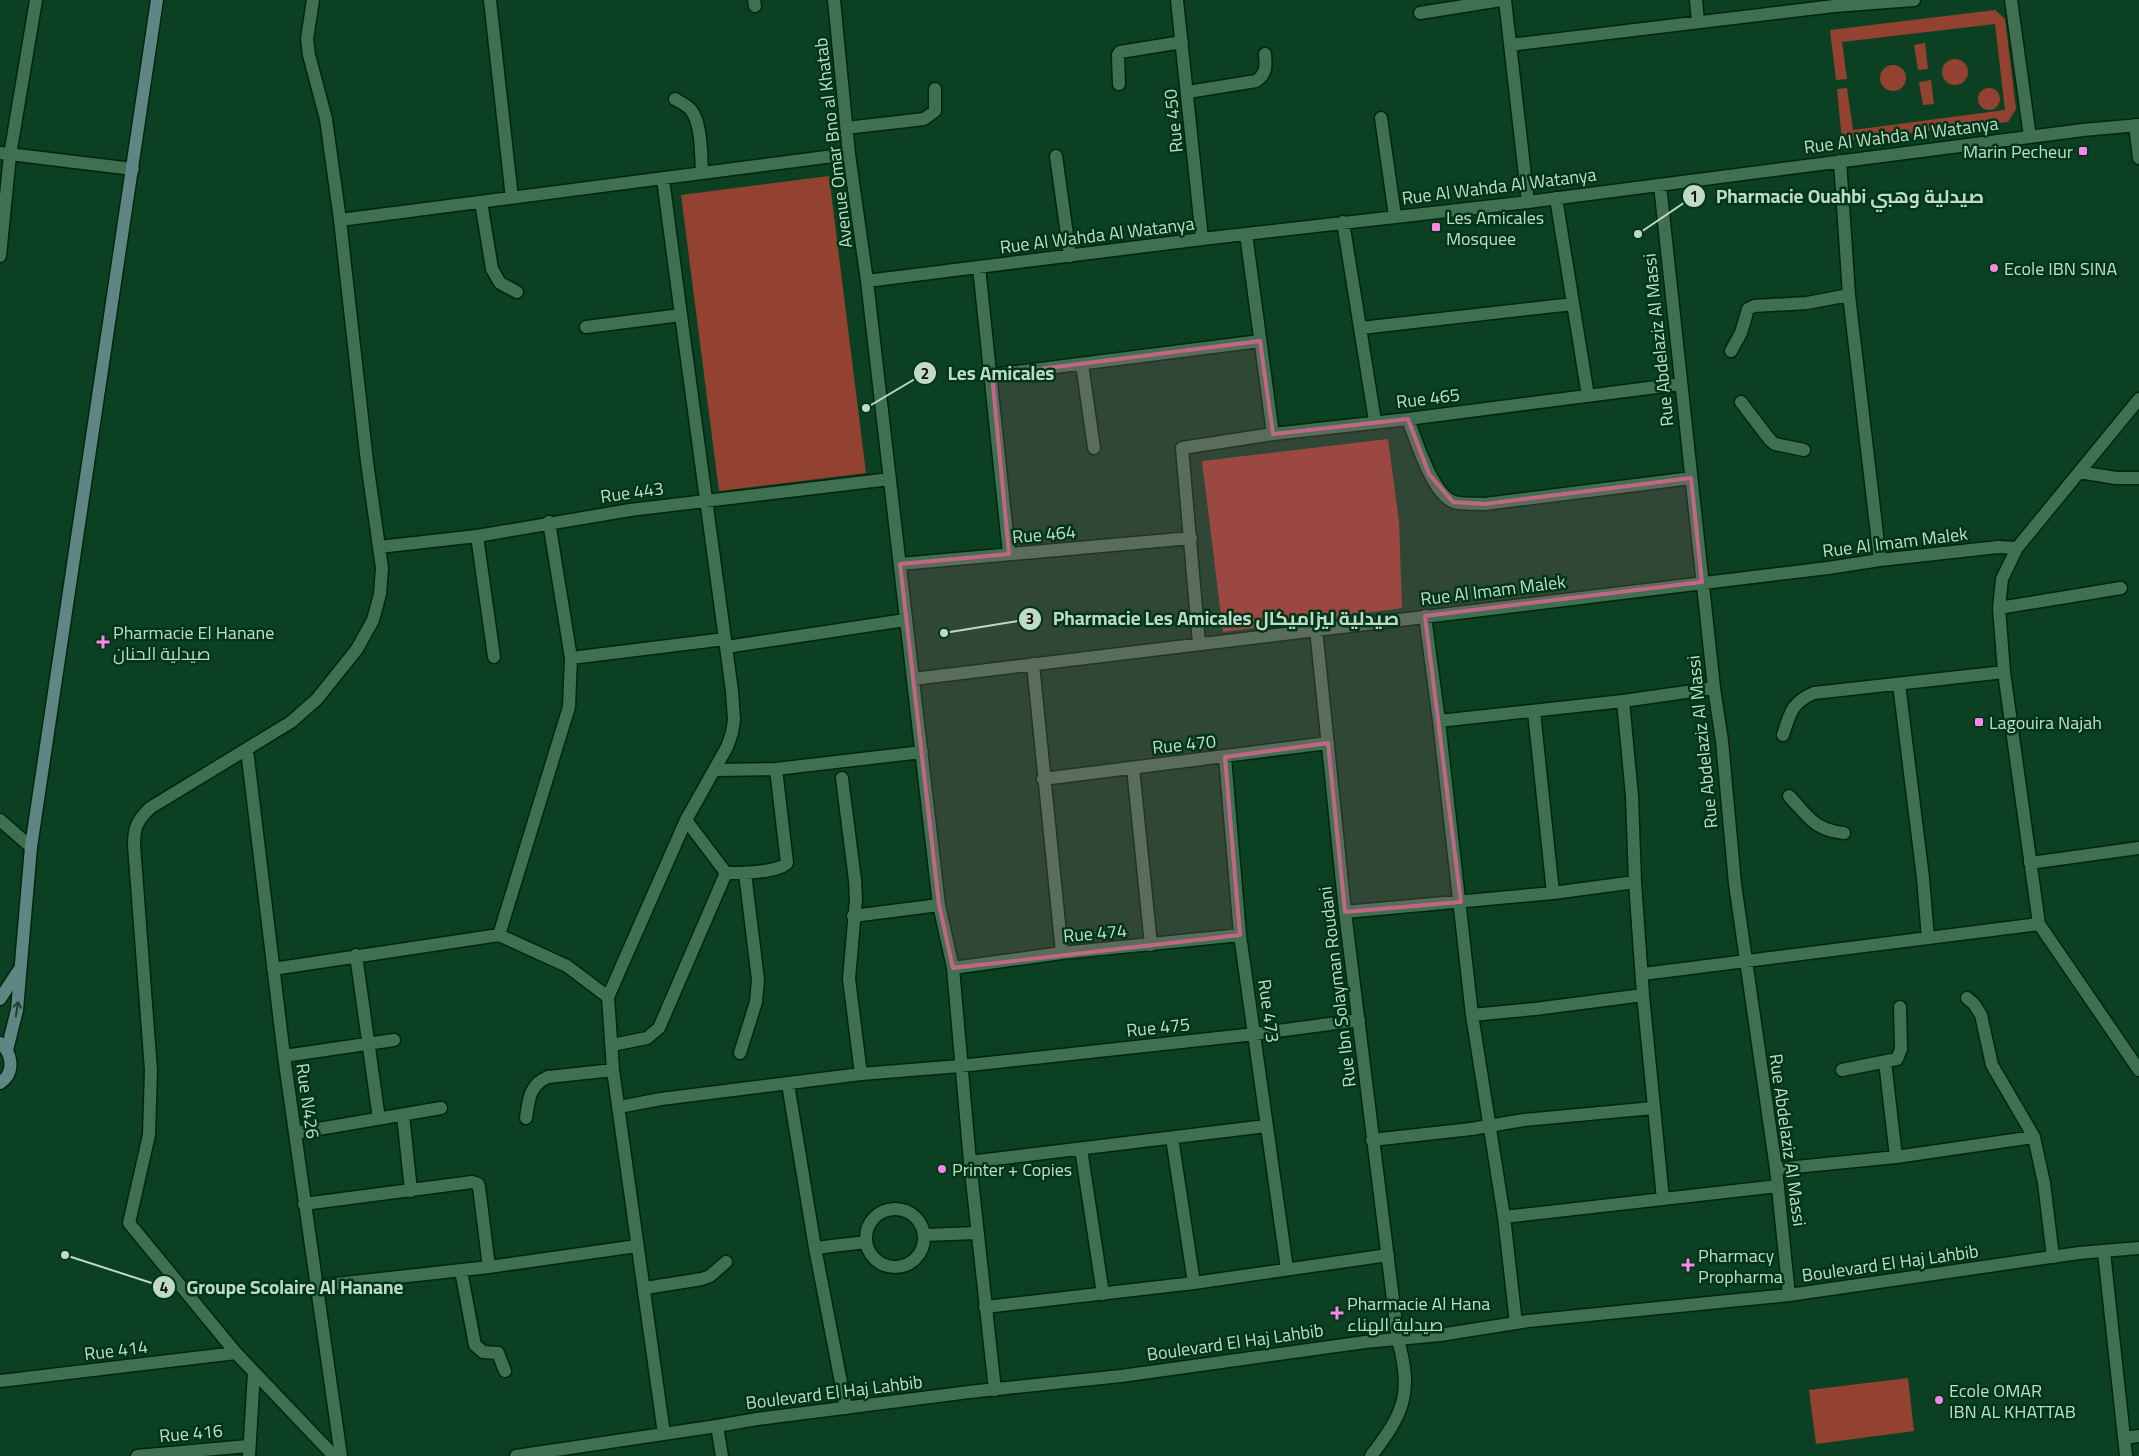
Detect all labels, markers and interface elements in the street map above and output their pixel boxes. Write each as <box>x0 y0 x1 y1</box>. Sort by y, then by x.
street label: Avenue Omar Bno al Khatab <box>804 36 862 250</box>
street label: Rue 450 <box>1153 87 1193 155</box>
street label: Rue Al Wahda Al Watanya <box>1802 107 2000 163</box>
place label: Marin Pecheur <box>1963 135 2073 168</box>
marker: Marin Pecheur <box>2077 145 2089 157</box>
street label: Rue Al Wahda Al Watanya <box>1400 158 1598 214</box>
text: Pharmacie Ouahbi صيدلية وهبي <box>1716 178 1984 214</box>
callout: Pharmacie Ouahbi صيدلية وهبي <box>1681 179 1995 213</box>
text: 1 <box>1690 182 1698 211</box>
place label: Les Amicales Mosquee <box>1446 201 1544 255</box>
street label: Rue Al Wahda Al Watanya <box>998 207 1196 263</box>
marker: Les Amicales Mosquee <box>1430 221 1442 233</box>
street label: Rue Abdelaziz Al Massi <box>1633 252 1683 428</box>
place label: Ecole IBN SINA <box>2004 252 2117 285</box>
marker: Ecole IBN SINA <box>1988 262 2000 274</box>
text: Les Amicales <box>948 355 1054 391</box>
callout: Les Amicales <box>913 356 1065 390</box>
text: 2 <box>921 359 929 388</box>
street label: Rue 465 <box>1394 378 1462 418</box>
street label: Rue 443 <box>598 471 666 513</box>
street label: Rue 464 <box>1011 515 1077 553</box>
street label: Rue Al Imam Malek <box>1820 517 1970 567</box>
street label: Rue Al Imam Malek <box>1418 565 1568 615</box>
text: Pharmacie Les Amicales صيدلية ليزاميكال <box>1053 600 1399 636</box>
callout: Pharmacie Les Amicales صيدلية ليزاميكال <box>1017 602 1409 636</box>
text: 3 <box>1026 604 1034 633</box>
place label: Pharmacie El Hanane صيدلية الحنان <box>113 616 274 670</box>
marker: Pharmacie El Hanane صيدلية الحنان <box>97 636 109 648</box>
street label: Rue Abdelaziz Al Massi <box>1677 654 1727 830</box>
place label: Lagouira Najah <box>1989 706 2102 739</box>
marker: Lagouira Najah <box>1973 716 1985 728</box>
street label: Rue 470 <box>1150 724 1218 764</box>
street label: Rue Ibn Solayman Roudani <box>1308 885 1366 1089</box>
street label: Rue 474 <box>1062 914 1128 952</box>
street label: Rue 473 <box>1248 977 1290 1045</box>
one-way arrow <box>12 1002 22 1018</box>
street label: Rue 475 <box>1124 1007 1192 1047</box>
street label: Rue Abdelaziz Al Massi <box>1760 1052 1816 1228</box>
street label: Rue N426 <box>286 1061 330 1141</box>
place label: Printer + Copies <box>952 1153 1072 1186</box>
marker: Printer + Copies <box>936 1163 948 1175</box>
street label: Boulevard El Haj Lahbib <box>1800 1234 1980 1292</box>
place label: Pharmacy Propharma <box>1698 1239 1783 1293</box>
marker: Pharmacy Propharma <box>1682 1259 1694 1271</box>
text: Groupe Scolaire Al Hanane <box>187 1269 403 1305</box>
callout: Groupe Scolaire Al Hanane <box>152 1270 414 1304</box>
text: 4 <box>160 1273 168 1302</box>
place label: Pharmacie Al Hana صيدلية الهناء <box>1347 1287 1490 1341</box>
marker: Pharmacie Al Hana صيدلية الهناء <box>1331 1307 1343 1319</box>
street label: Boulevard El Haj Lahbib <box>1145 1313 1325 1371</box>
street label: Rue 414 <box>82 1330 150 1370</box>
street label: Boulevard El Haj Lahbib <box>744 1365 924 1419</box>
place label: Ecole OMAR IBN AL KHATTAB <box>1949 1374 2076 1428</box>
marker: Ecole OMAR IBN AL KHATTAB <box>1933 1394 1945 1406</box>
street label: Rue 416 <box>158 1414 224 1452</box>

